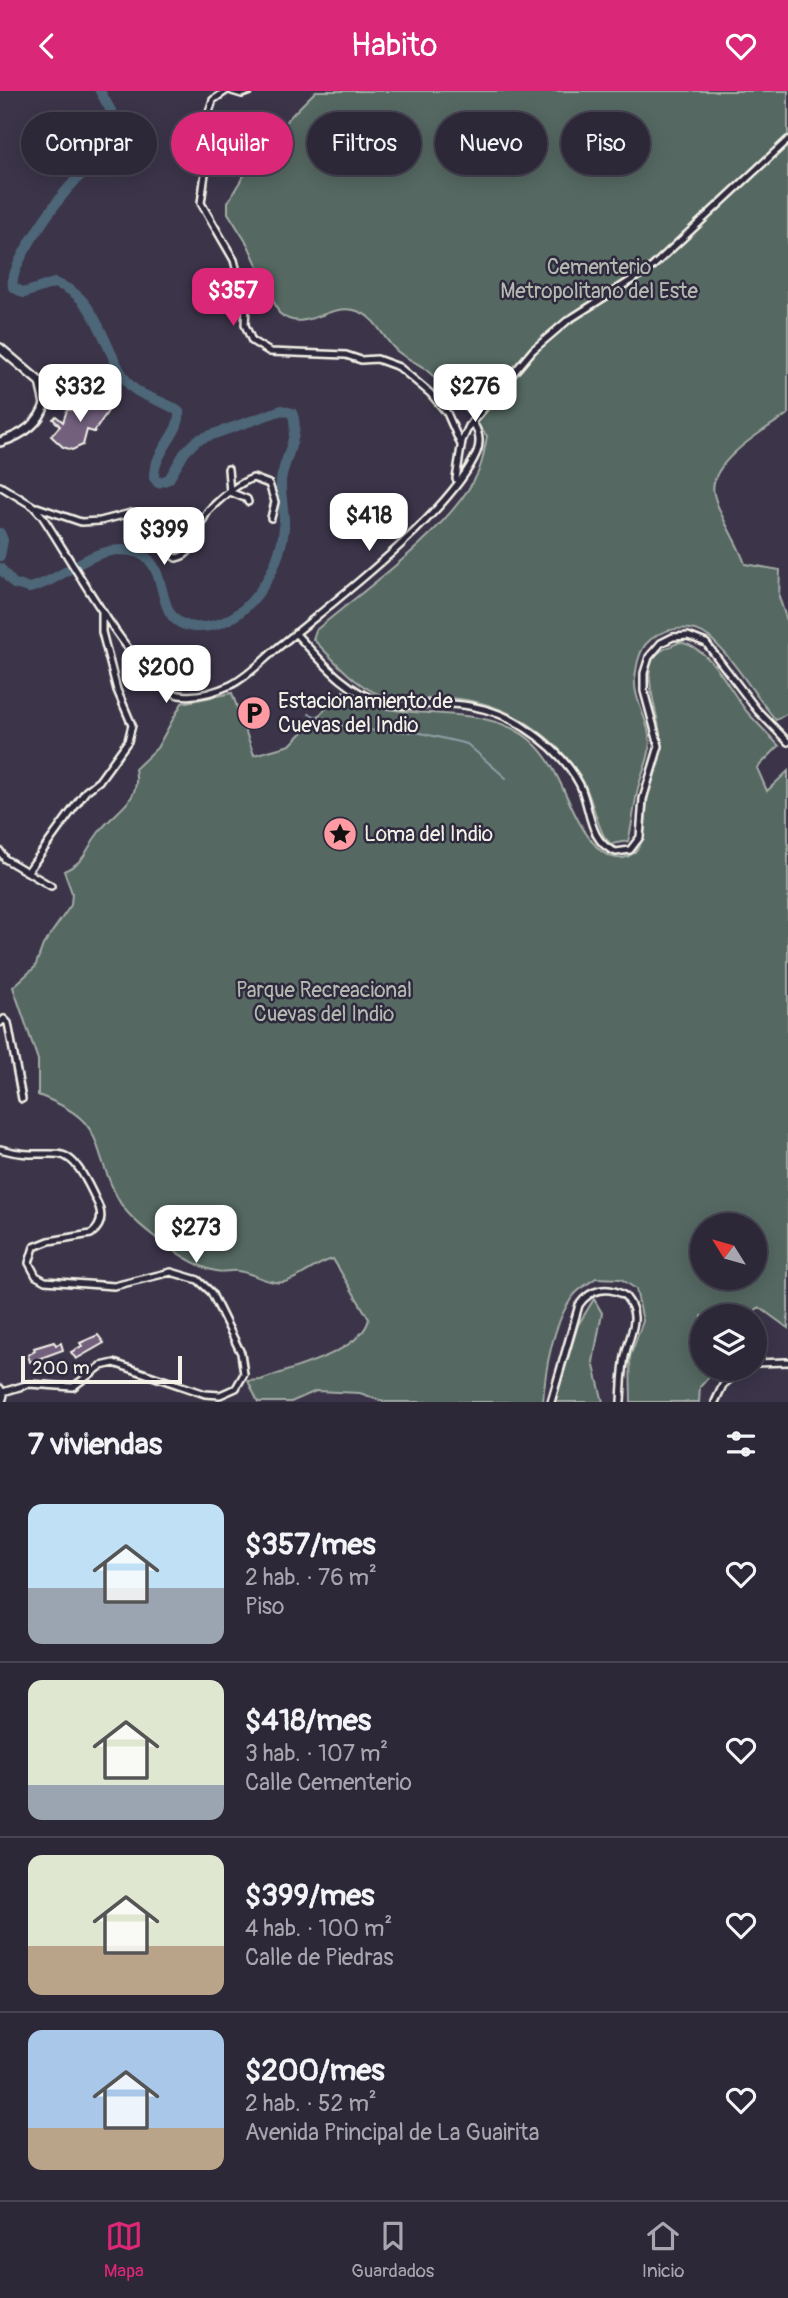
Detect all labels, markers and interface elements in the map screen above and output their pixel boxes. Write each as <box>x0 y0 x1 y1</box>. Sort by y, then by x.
text: Habito <box>351 26 437 66</box>
icon: back <box>28 27 66 65</box>
icon: heart <box>722 27 760 65</box>
chip: Comprar <box>21 112 157 175</box>
chip: Alquilar <box>171 112 293 175</box>
chip: Filtros <box>307 112 421 175</box>
chip: Nuevo <box>435 112 547 175</box>
chip: Piso <box>561 112 650 175</box>
park label: Cementerio Metropolitano del Este <box>500 254 698 305</box>
pin: $357 <box>192 268 274 328</box>
text: $357 <box>208 276 258 305</box>
pin: $332 <box>39 365 121 424</box>
pin: $276 <box>434 365 516 424</box>
text: $332 <box>55 372 106 401</box>
text: $276 <box>450 372 500 401</box>
pin: $418 <box>328 493 410 553</box>
text: $418 <box>346 501 392 530</box>
pin: $399 <box>123 507 205 567</box>
text: $399 <box>140 515 189 544</box>
pin: $200 <box>125 645 207 705</box>
text: $200 <box>138 653 194 682</box>
place label: Estacionamiento de Cuevas del Indio <box>278 688 453 739</box>
parking icon: Estacionamiento de Cuevas del Indio <box>235 694 273 732</box>
place icon: Loma del Indio <box>321 815 359 853</box>
place label: Loma del Indio <box>364 821 493 848</box>
park label: Parque Recreacional Cuevas del Indio <box>236 977 412 1028</box>
pin: $273 <box>155 1205 237 1265</box>
text: $273 <box>171 1213 221 1242</box>
north arrow <box>690 1213 766 1290</box>
map controls <box>690 1213 767 1381</box>
button: layers <box>690 1304 767 1381</box>
scale bar <box>21 1353 182 1385</box>
text: 200 m <box>32 1356 90 1380</box>
icon: filters <box>722 1425 760 1463</box>
text: 7 viviendas <box>28 1426 162 1463</box>
text: $357/mes <box>245 1526 376 1563</box>
icon: home <box>84 1532 168 1616</box>
icon: heart <box>722 1555 760 1593</box>
text: 2 hab. · 76 m² <box>245 1563 377 1592</box>
text: Piso <box>245 1592 284 1621</box>
text: $418/mes <box>245 1702 371 1739</box>
icon: home <box>84 1708 168 1792</box>
icon: heart <box>722 1731 760 1769</box>
text: 3 hab. · 107 m² <box>245 1739 388 1768</box>
text: Calle Cementerio <box>245 1768 412 1797</box>
text: $399/mes <box>245 1877 375 1914</box>
icon: home <box>84 1883 168 1967</box>
icon: heart <box>722 1906 760 1944</box>
text: 4 hab. · 100 m² <box>245 1914 392 1943</box>
text: Calle de Piedras <box>245 1943 394 1972</box>
text: $200/mes <box>245 2052 385 2089</box>
icon: home <box>84 2058 168 2142</box>
icon: heart <box>722 2081 760 2119</box>
text: 2 hab. · 52 m² <box>245 2089 377 2118</box>
text: Avenida Principal de La Guairita <box>245 2118 539 2147</box>
tab: Mapa <box>104 2217 144 2283</box>
tab: Guardados <box>351 2217 434 2283</box>
tab: Inicio <box>642 2217 684 2283</box>

